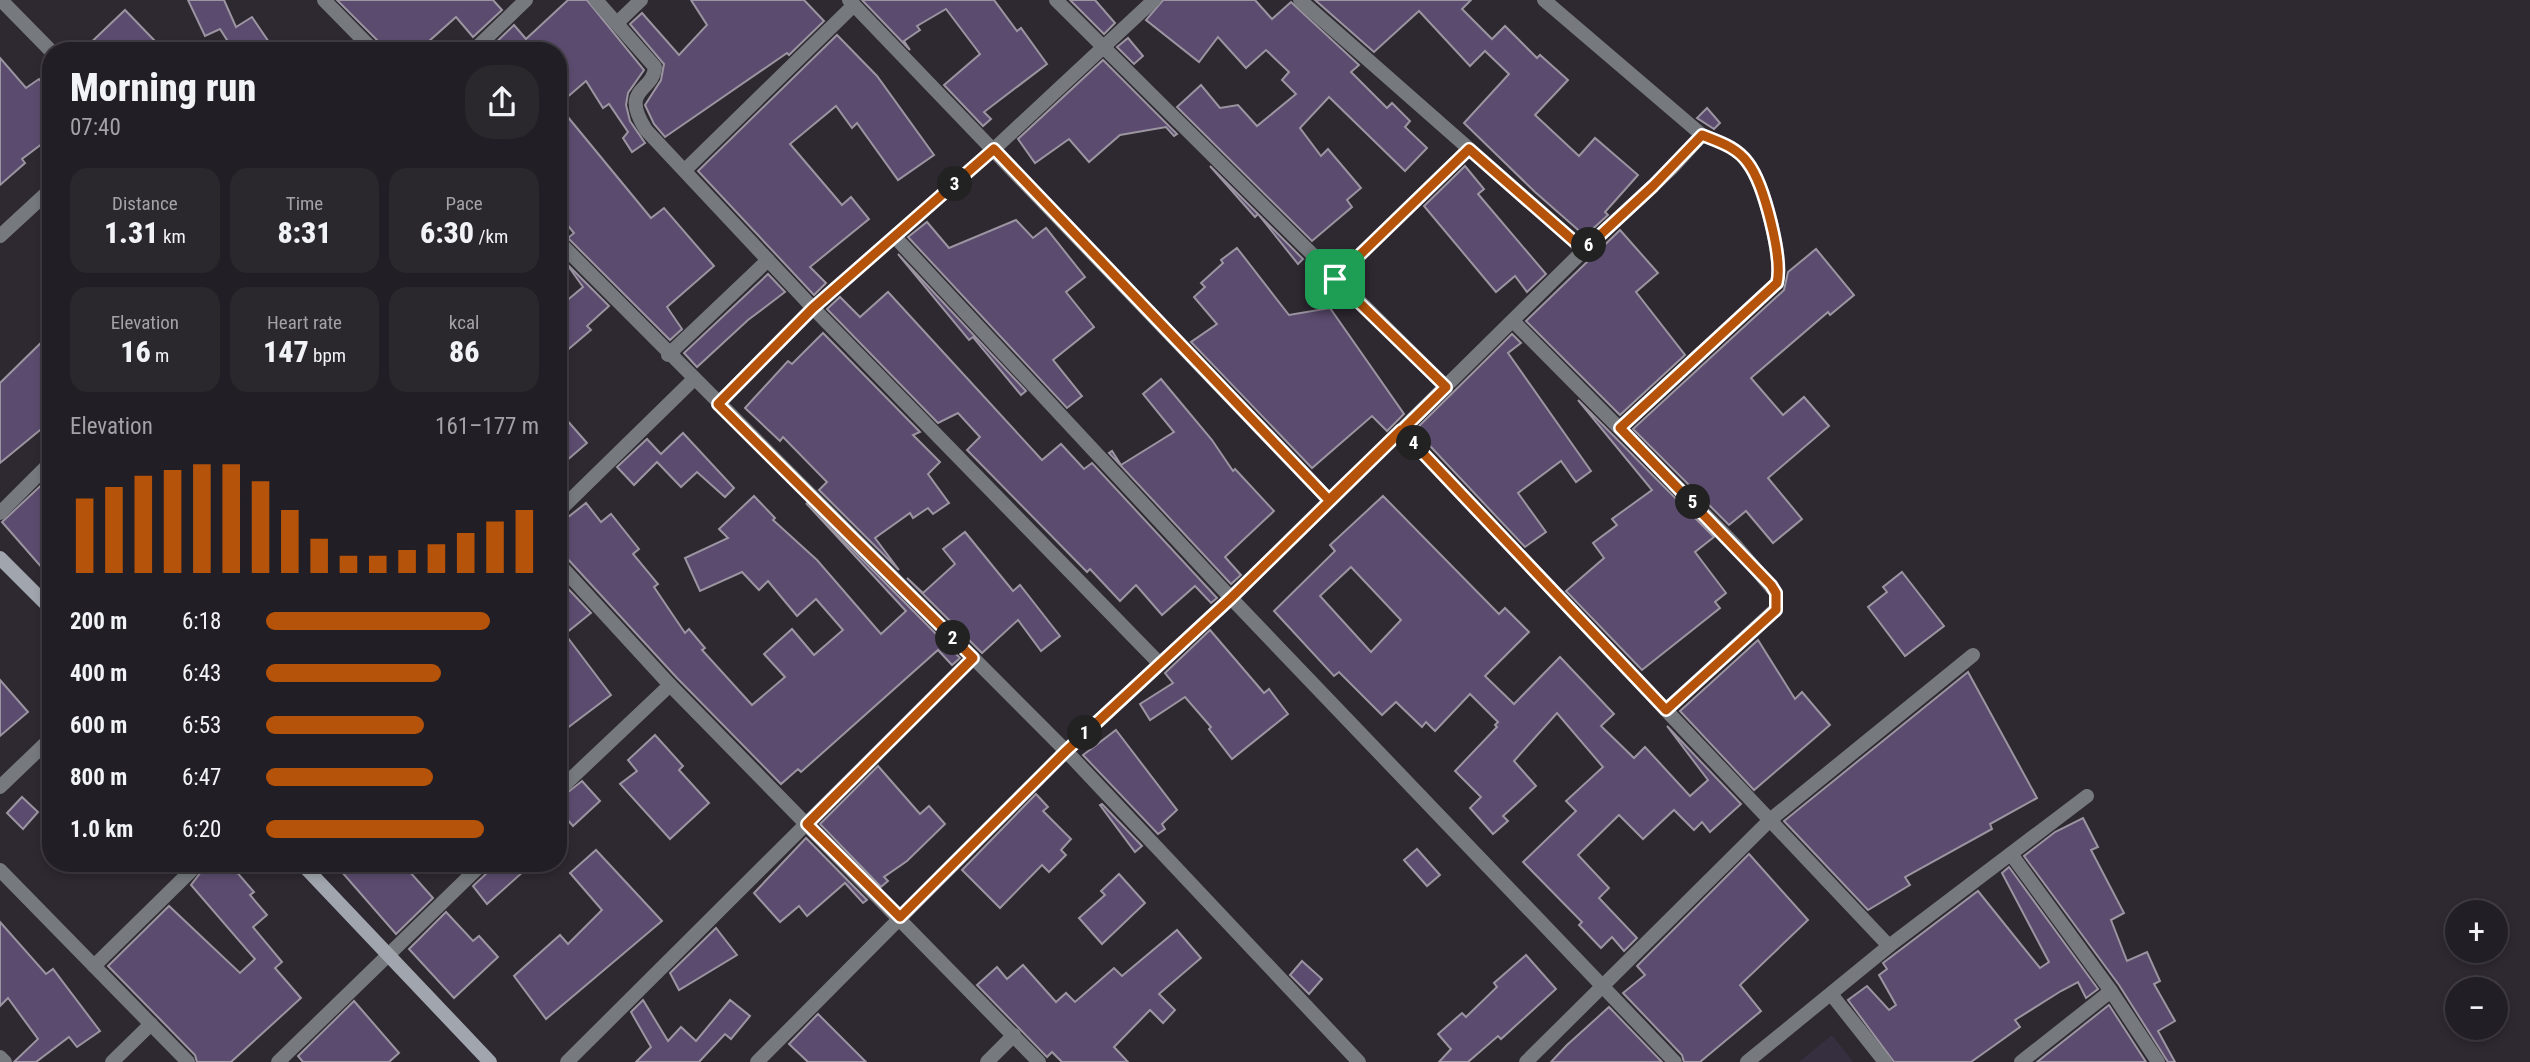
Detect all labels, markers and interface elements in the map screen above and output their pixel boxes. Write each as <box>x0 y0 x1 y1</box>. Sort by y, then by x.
button: share <box>465 65 539 139</box>
text: Morning run <box>70 66 256 110</box>
text: 07:40 <box>70 114 121 141</box>
pin: 3 <box>937 166 972 202</box>
text: 3 <box>950 172 959 195</box>
text: Distance <box>112 192 178 215</box>
text: Time <box>286 192 323 215</box>
text: Pace <box>446 192 483 215</box>
text: 1.31 <box>104 215 159 250</box>
text: 8:31 <box>277 215 332 250</box>
text: 6:30 <box>420 215 474 250</box>
text: km <box>159 225 186 248</box>
text: /km <box>474 225 508 248</box>
pin: 6 <box>1572 228 1606 262</box>
text: 6 <box>1584 233 1593 256</box>
pin <box>1305 249 1365 309</box>
icon: arrive <box>1316 260 1354 298</box>
text: Elevation <box>111 311 179 334</box>
text: Heart rate <box>267 311 342 334</box>
text: kcal <box>449 311 479 334</box>
text: 16 <box>120 334 151 369</box>
text: 147 <box>263 334 309 369</box>
text: 86 <box>449 334 479 369</box>
text: m <box>151 344 169 367</box>
text: bpm <box>309 344 346 367</box>
text: Elevation <box>70 413 153 440</box>
text: 161–177 m <box>435 413 539 440</box>
pin: 4 <box>1396 426 1432 460</box>
text: 4 <box>1409 431 1418 454</box>
pin: 5 <box>1676 484 1710 520</box>
text: 5 <box>1688 490 1697 513</box>
text: 200 m <box>70 608 127 635</box>
text: 6:18 <box>182 608 221 635</box>
pin: 2 <box>936 620 970 656</box>
text: 2 <box>948 626 957 649</box>
text: 400 m <box>70 660 127 687</box>
text: 6:43 <box>182 660 221 687</box>
text: 600 m <box>70 712 127 739</box>
text: 6:53 <box>182 712 221 739</box>
pin: 1 <box>1068 716 1102 750</box>
text: 1 <box>1080 721 1089 744</box>
text: 800 m <box>70 764 127 791</box>
text: 6:47 <box>182 764 221 791</box>
text: 1.0 km <box>70 816 133 843</box>
text: 6:20 <box>182 816 221 843</box>
map controls <box>2445 900 2508 1040</box>
button: + <box>2445 900 2508 963</box>
button: − <box>2445 977 2508 1040</box>

